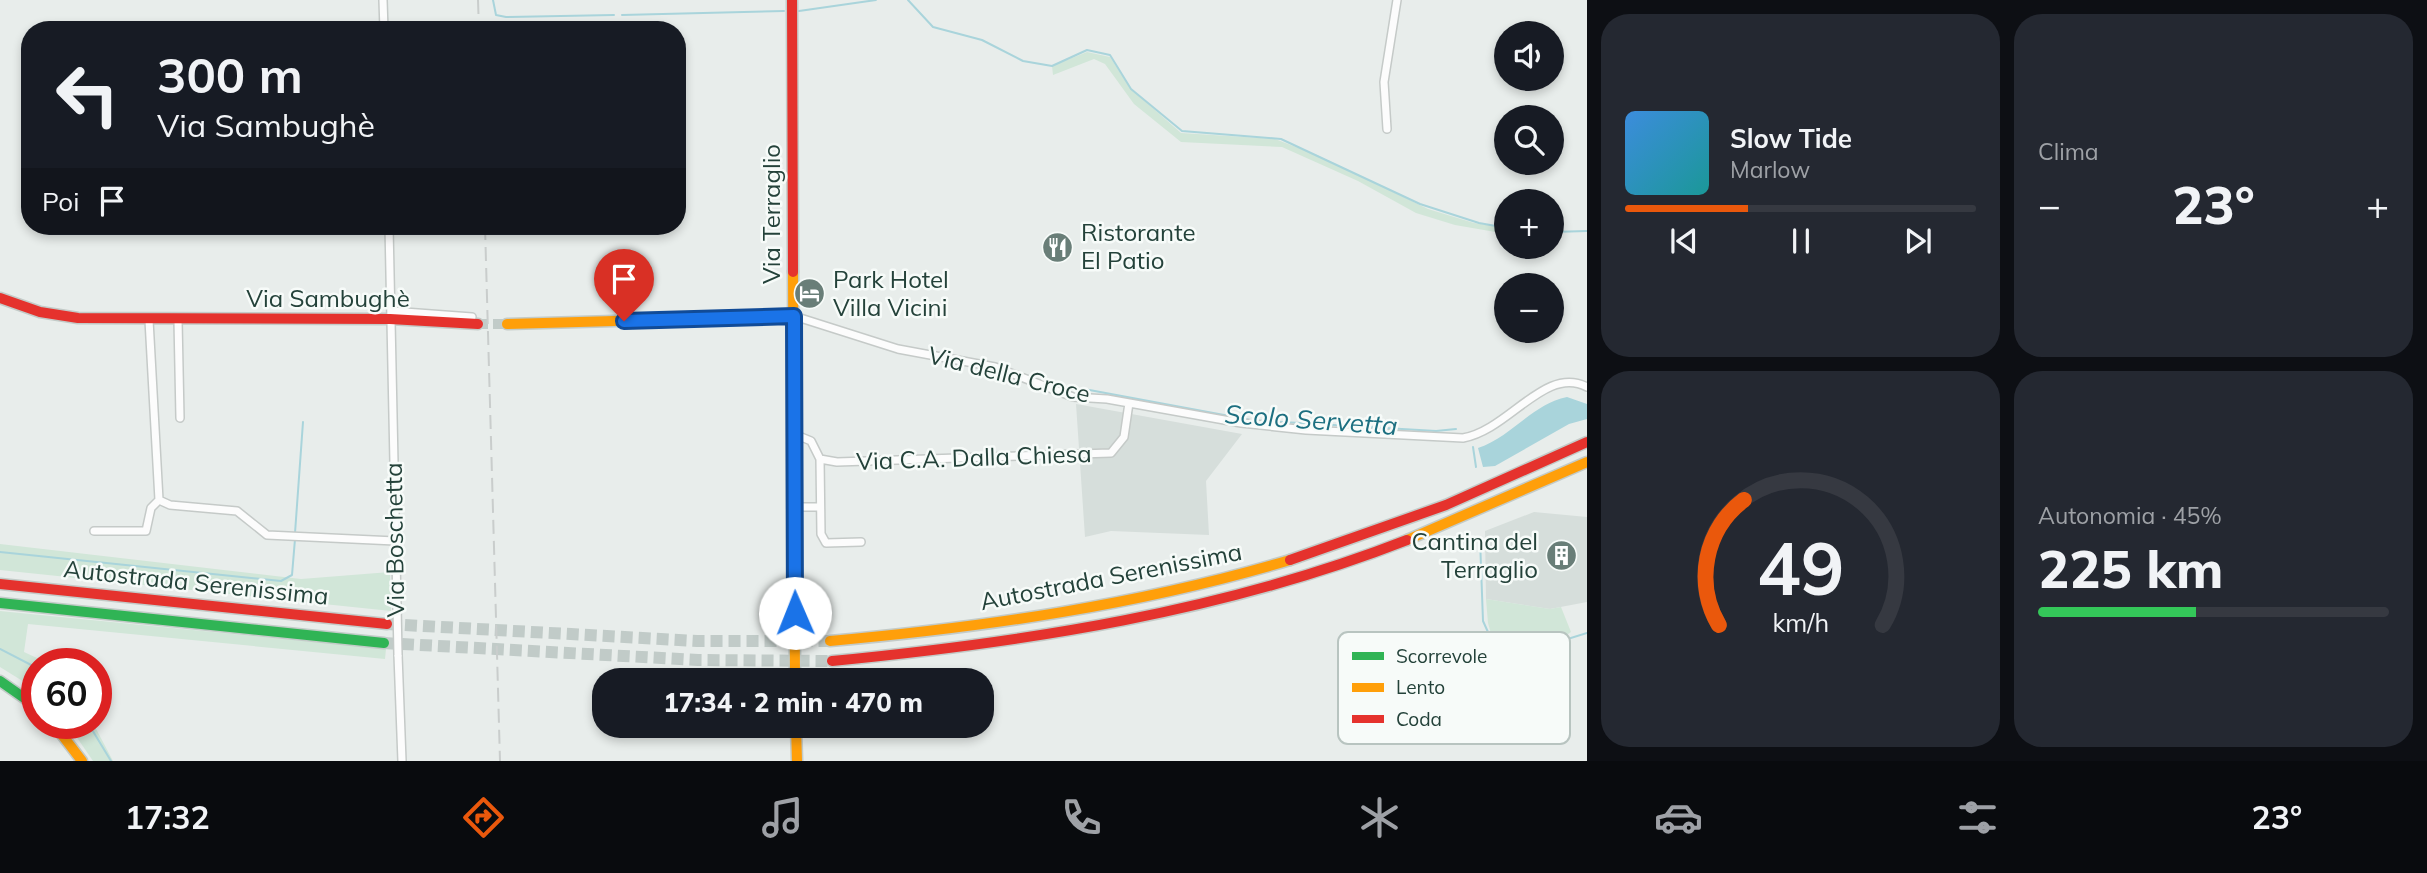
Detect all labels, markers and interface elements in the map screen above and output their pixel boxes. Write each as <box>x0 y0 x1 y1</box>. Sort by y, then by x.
map controls <box>1494 21 1564 343</box>
button: sound <box>1494 21 1564 91</box>
text: 300 m <box>157 44 303 105</box>
icon: left <box>42 49 133 140</box>
text: Via Sambughè <box>157 105 375 145</box>
button: search <box>1494 105 1564 175</box>
text: Slow Tide <box>1730 122 1852 155</box>
text: Clima <box>2038 137 2099 166</box>
street label: Via Terraglio <box>756 144 786 284</box>
text: Marlow <box>1730 155 1810 184</box>
text: 23° <box>2172 172 2255 237</box>
text: − <box>2038 181 2061 229</box>
text: + <box>2366 181 2389 229</box>
icon: arrive <box>93 182 131 220</box>
text: Poi <box>42 185 79 218</box>
button: + <box>1494 189 1564 259</box>
place label: Ristorante El Patio <box>1081 217 1195 275</box>
icon: previous <box>1665 222 1703 260</box>
icon: pause <box>1782 222 1820 260</box>
icon: next <box>1899 222 1937 260</box>
restaurant icon: Ristorante El Patio <box>1041 230 1075 264</box>
pin <box>594 249 654 321</box>
icon: arrive <box>605 260 643 298</box>
place label: Park Hotel Villa Vicini <box>833 264 949 322</box>
button: − <box>1494 273 1564 343</box>
hotel icon: Park Hotel Villa Vicini <box>793 277 827 311</box>
street label: Via Sambughè <box>246 283 410 313</box>
street label: Via della Croce <box>925 339 1093 409</box>
water label: Scolo Servetta <box>1223 397 1399 442</box>
street label: Via C.A. Dalla Chiesa <box>856 438 1092 476</box>
street label: Via Boschetta <box>378 462 410 618</box>
text: Autonomia · 45% <box>2038 501 2222 530</box>
text: 49 <box>1757 522 1844 613</box>
place label: Cantina del Terraglio <box>1412 526 1538 584</box>
street label: Autostrada Serenissima <box>977 536 1244 616</box>
text: 225 km <box>2038 536 2223 601</box>
building icon: Cantina del Terraglio <box>1544 539 1578 573</box>
street label: Autostrada Serenissima <box>62 553 330 611</box>
position arrow <box>758 576 832 650</box>
text: km/h <box>1772 607 1829 638</box>
legend <box>1338 632 1570 744</box>
text: Scorrevole <box>1396 644 1487 668</box>
speed limit sign: 60 <box>21 648 112 739</box>
text: Lento <box>1396 675 1445 699</box>
text: 17:34 · 2 min · 470 m <box>663 686 923 719</box>
text: Coda <box>1396 707 1442 731</box>
icon: directions <box>459 793 508 842</box>
icon: music <box>758 793 807 842</box>
icon: phone <box>1057 793 1106 842</box>
icon: climate <box>1355 793 1404 842</box>
icon: car <box>1654 793 1703 842</box>
icon: filters <box>1953 793 2002 842</box>
text: 17:32 <box>125 797 210 837</box>
text: 23° <box>2252 797 2302 837</box>

